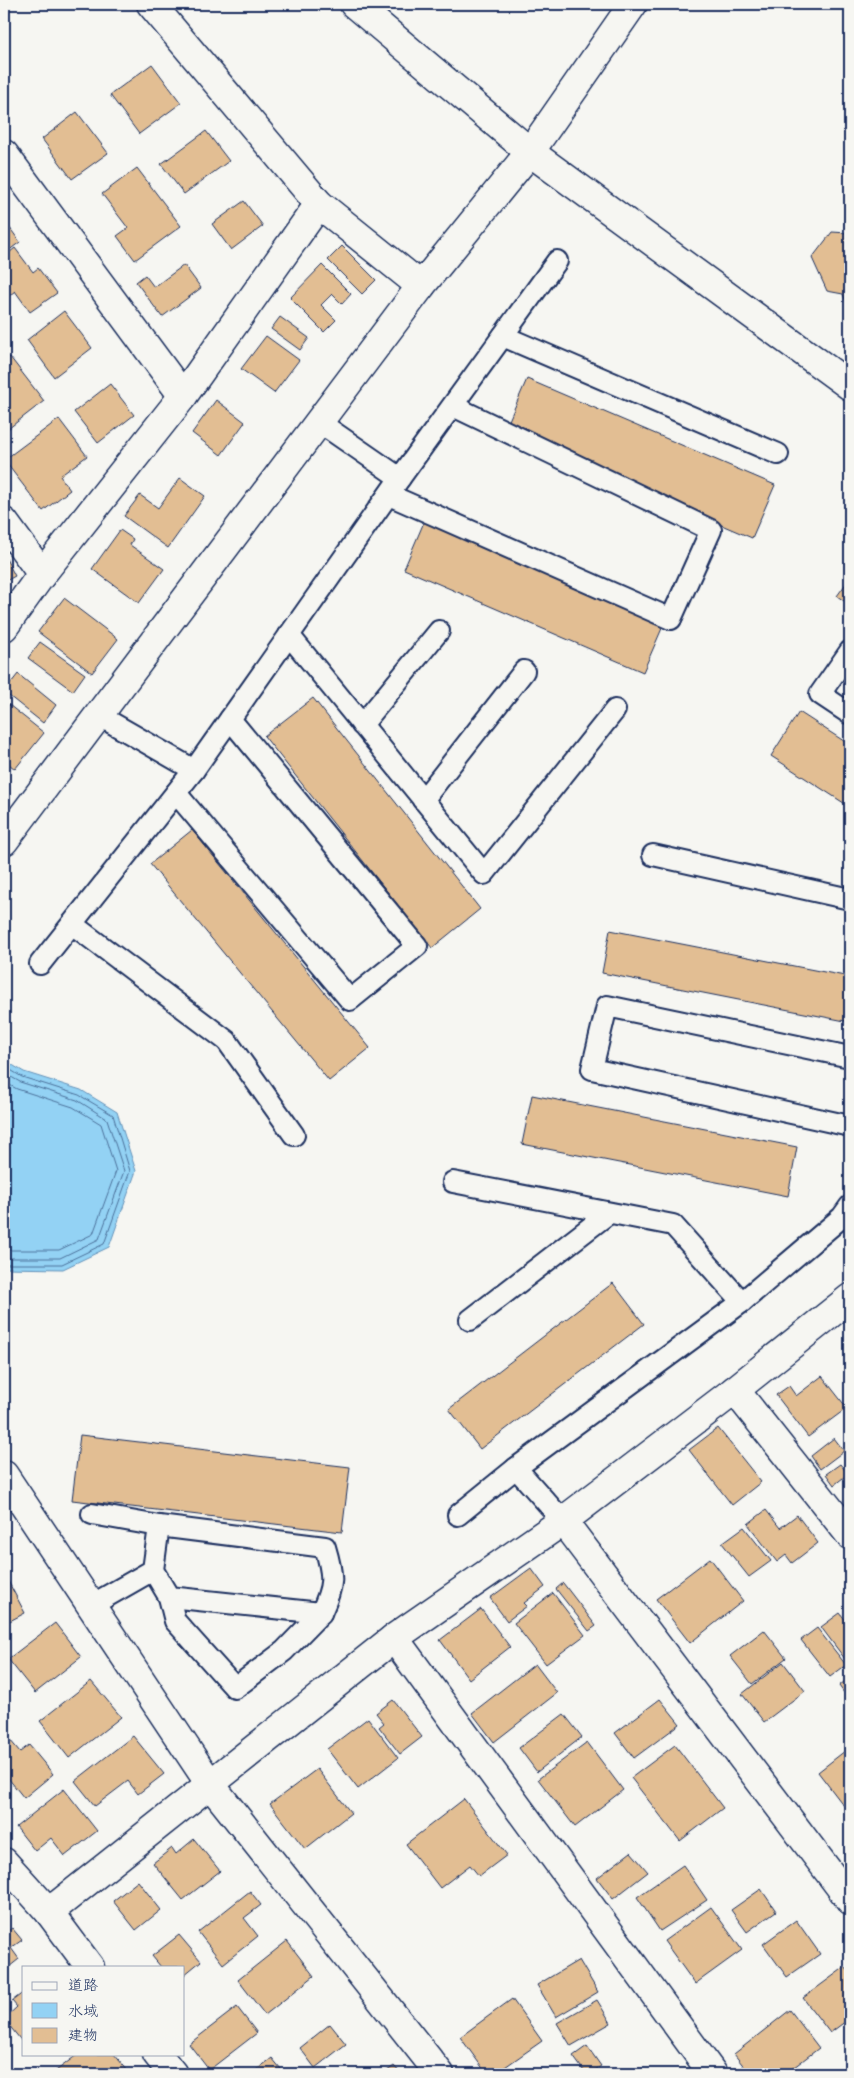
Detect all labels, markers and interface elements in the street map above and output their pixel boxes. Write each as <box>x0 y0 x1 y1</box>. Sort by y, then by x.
legend <box>22 1966 185 2056</box>
text: 道路 <box>68 1976 98 1995</box>
text: 水域 <box>68 2002 98 2021</box>
text: 建物 <box>68 2026 98 2045</box>

